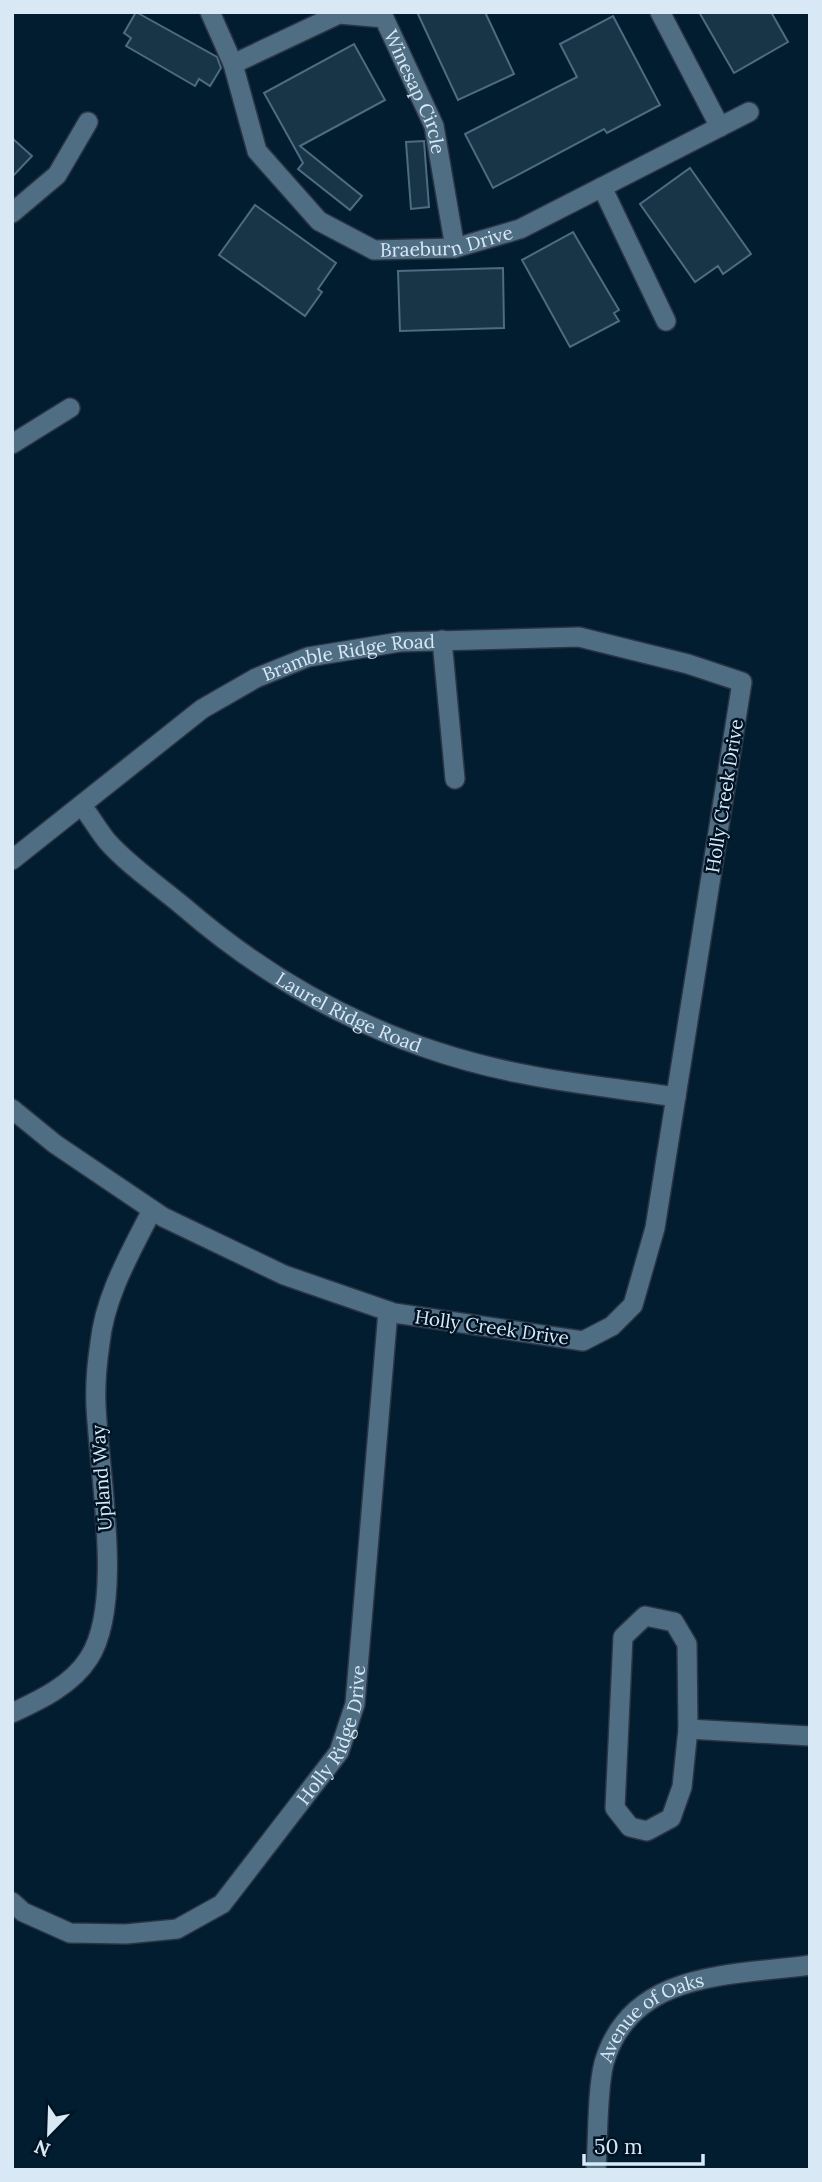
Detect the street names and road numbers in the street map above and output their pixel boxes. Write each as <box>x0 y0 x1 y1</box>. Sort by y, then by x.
street label: Winesap Circle <box>379 26 451 156</box>
street label: Braeburn Drive <box>380 220 515 262</box>
street label: Bramble Ridge Road <box>259 629 435 686</box>
street label: Holly Creek Drive <box>700 717 748 875</box>
street label: Laurel Ridge Road <box>271 966 425 1057</box>
street label: Holly Creek Drive <box>413 1304 571 1350</box>
street label: Upland Way <box>85 1424 117 1532</box>
street label: Holly Ridge Drive <box>291 1664 370 1809</box>
street label: Avenue of Oaks <box>593 1967 706 2066</box>

